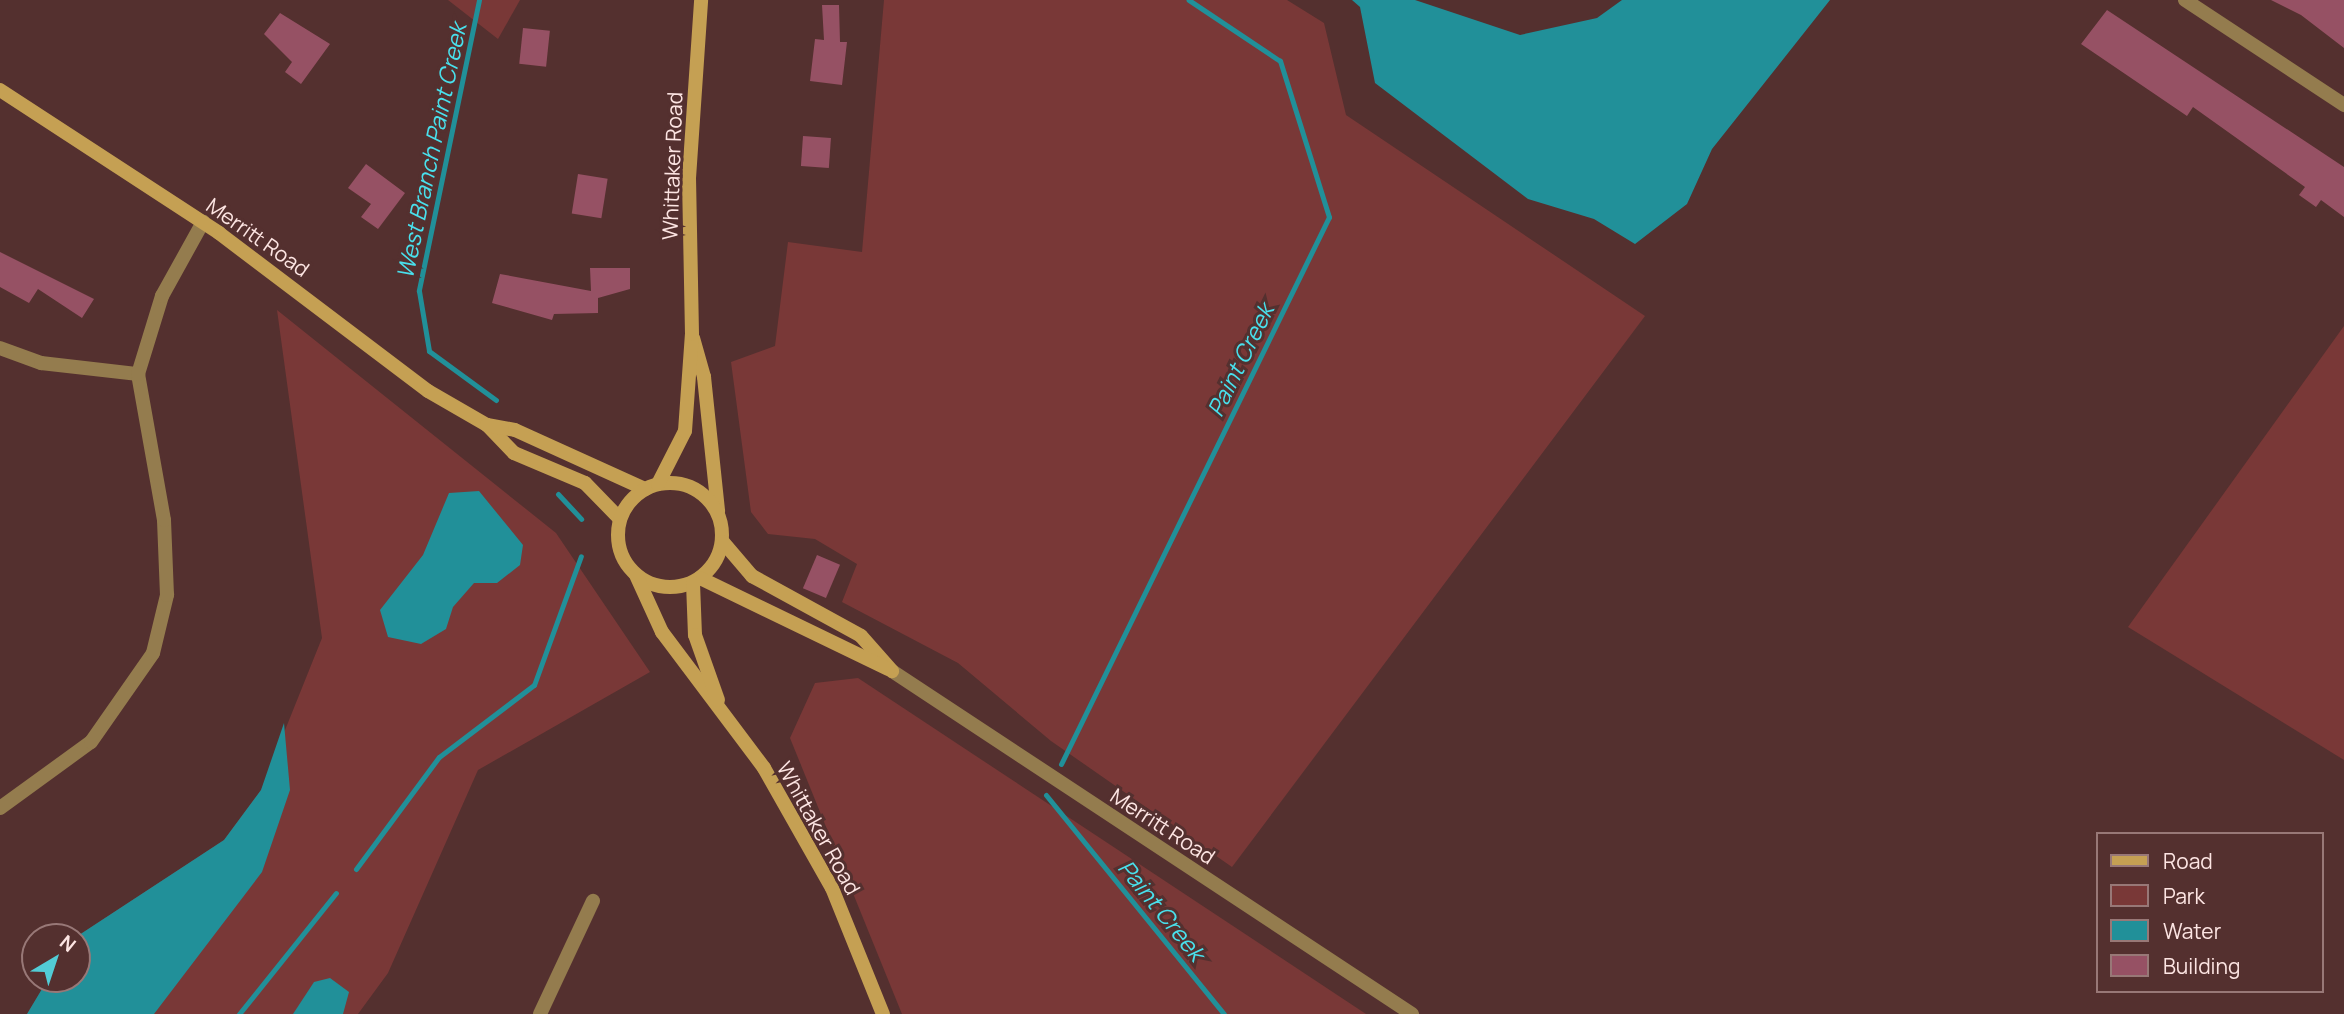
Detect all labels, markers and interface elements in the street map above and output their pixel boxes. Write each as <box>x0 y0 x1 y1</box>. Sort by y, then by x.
water label: West Branch Paint Creek <box>390 21 472 281</box>
street label: Whittaker Road <box>657 91 687 241</box>
street label: Merritt Road <box>202 192 314 282</box>
water label: Paint Creek <box>1201 299 1279 421</box>
street label: Whittaker Road <box>772 757 866 899</box>
street label: Merritt Road <box>1106 783 1220 869</box>
legend <box>2096 832 2323 993</box>
text: Road <box>2163 847 2213 875</box>
water label: Paint Creek <box>1113 854 1211 966</box>
text: Park <box>2163 882 2205 910</box>
text: Water <box>2163 917 2221 945</box>
north arrow <box>21 923 91 993</box>
text: N <box>54 929 81 958</box>
text: Building <box>2163 952 2240 980</box>

